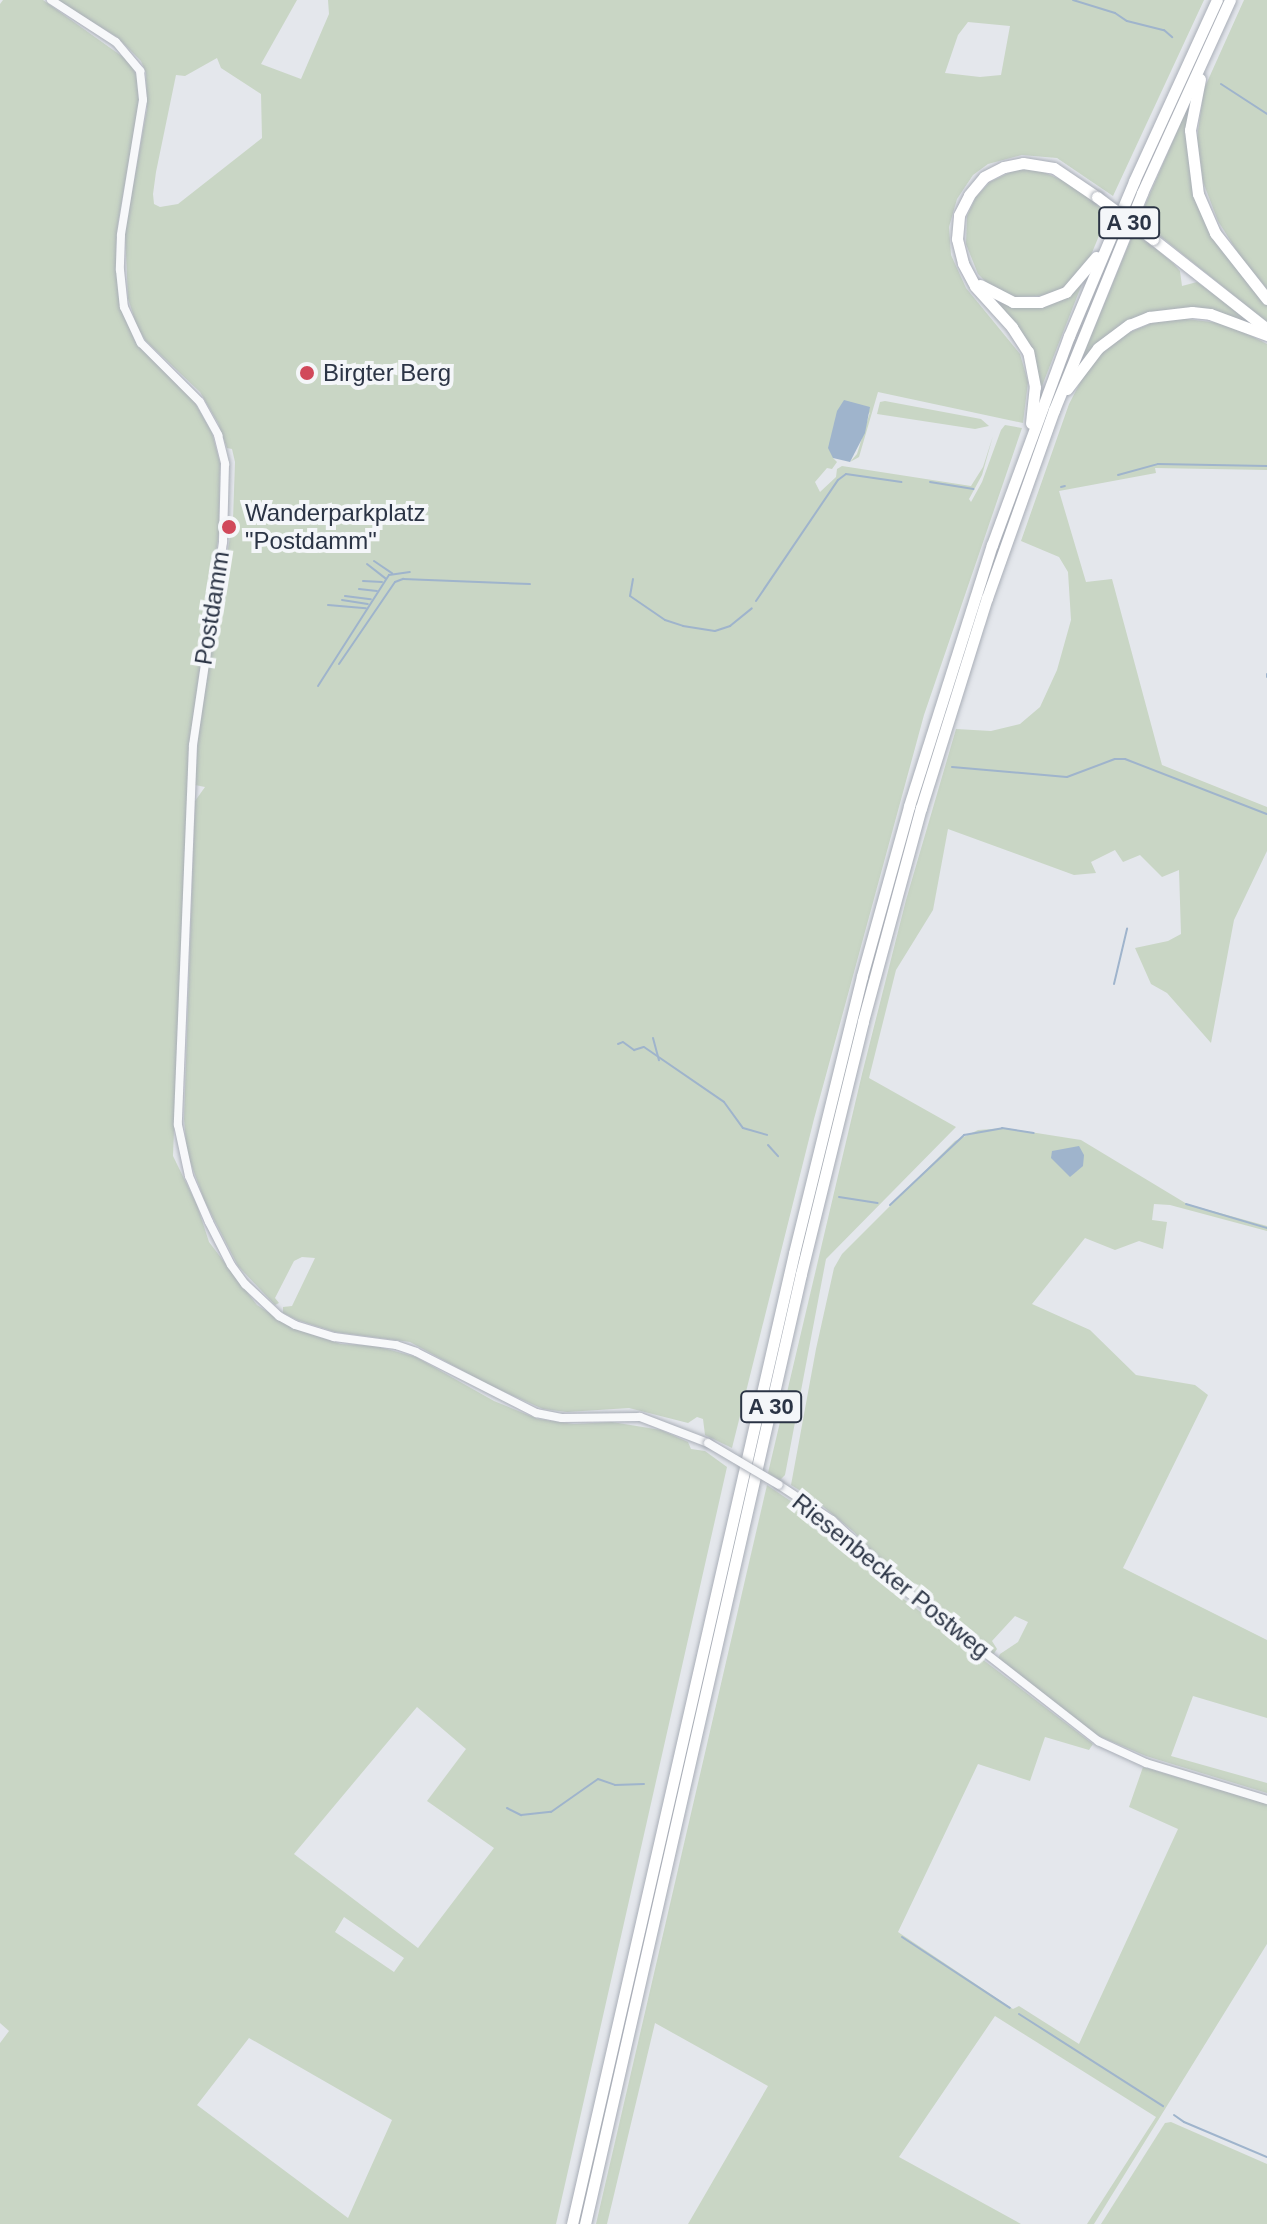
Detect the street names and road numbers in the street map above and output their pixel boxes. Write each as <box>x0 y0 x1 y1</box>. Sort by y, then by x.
road number: A 30 <box>1097 205 1161 241</box>
street label: Postdamm <box>189 549 235 667</box>
road number: A 30 <box>739 1389 803 1425</box>
street label: Riesenbecker Postweg <box>787 1488 995 1664</box>

